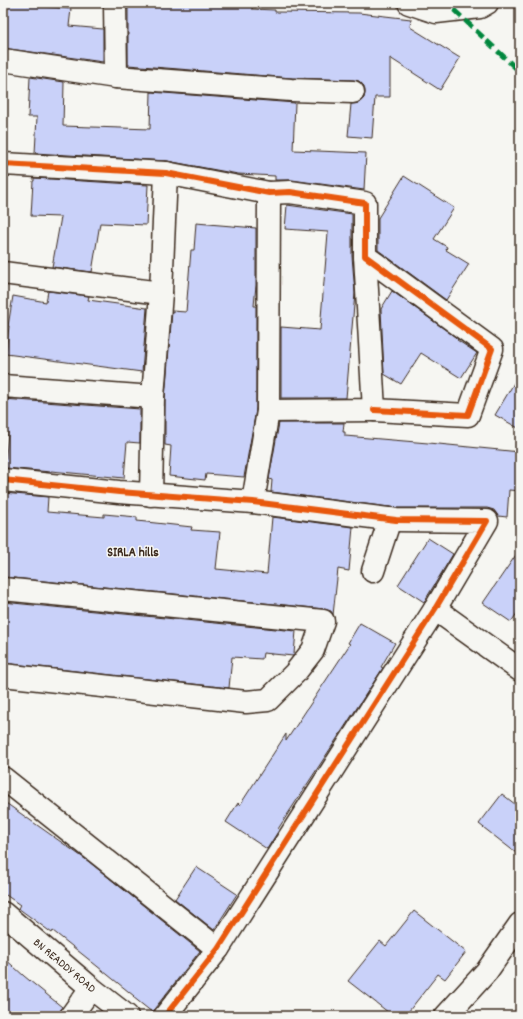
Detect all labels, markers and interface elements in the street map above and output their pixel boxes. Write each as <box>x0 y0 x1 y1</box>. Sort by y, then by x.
district label: SIRLA hills <box>107 544 159 563</box>
street label: BN READDY ROAD <box>29 935 99 997</box>

